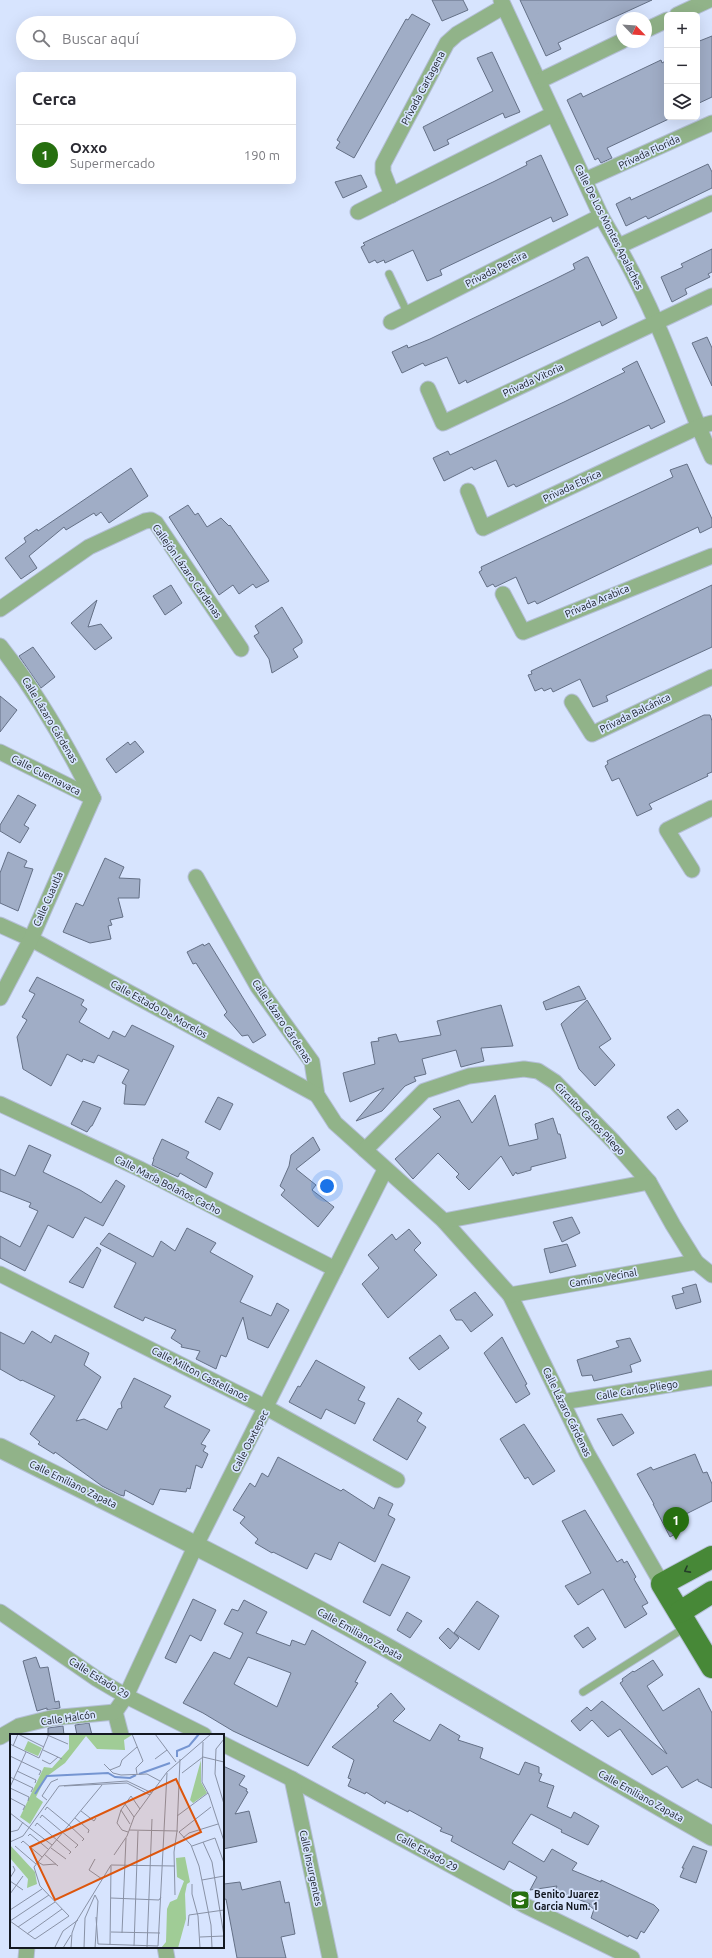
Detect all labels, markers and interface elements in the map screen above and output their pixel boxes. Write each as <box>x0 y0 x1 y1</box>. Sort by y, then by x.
north arrow <box>616 12 652 48</box>
map controls <box>664 12 700 120</box>
button: + <box>664 12 700 48</box>
search box <box>16 16 296 60</box>
icon: search <box>30 27 52 49</box>
text: Buscar aquí <box>62 30 139 47</box>
button: − <box>664 48 700 84</box>
street label: Privada Cartagena <box>399 49 447 127</box>
button: layers <box>664 84 700 120</box>
text: Cerca <box>32 89 77 108</box>
street label: Privada Florida <box>617 133 681 171</box>
text: Oxxo <box>70 139 107 156</box>
text: 1 <box>41 148 49 162</box>
text: 190 m <box>244 148 280 162</box>
text: Supermercado <box>70 156 155 170</box>
street label: Calle De Los Montes Apalaches <box>573 163 645 291</box>
street label: Privada Pereira <box>463 249 529 289</box>
street label: Privada Vitoria <box>501 361 565 399</box>
street label: Privada Ebrica <box>541 468 603 504</box>
street label: Callejón Lázaro Cárdenas <box>150 522 224 620</box>
street label: Privada Arabica <box>563 582 631 620</box>
street label: Calle Lázaro Cárdenas <box>20 675 80 765</box>
street label: Privada Balcánica <box>598 691 672 735</box>
street label: Calle Cuernavaca <box>10 753 82 797</box>
street label: Calle Cuautla <box>31 870 65 928</box>
street label: Calle Lázaro Cárdenas <box>250 977 314 1065</box>
street label: Calle Estado De Morelos <box>109 978 209 1040</box>
street label: Circuito Carlos Pliego <box>553 1081 627 1157</box>
street label: Calle María Bolaños Cacho <box>113 1153 223 1217</box>
your location <box>317 1176 337 1196</box>
street label: Camino Vecinal <box>568 1267 638 1289</box>
street label: Calle Milton Castellanos <box>150 1345 250 1403</box>
street label: Calle Lázaro Cárdenas <box>541 1366 593 1458</box>
street label: Calle Carlos Pliego <box>595 1378 679 1402</box>
street label: Calle Oaxtepec <box>230 1408 270 1474</box>
street label: Calle Emiliano Zapata <box>27 1458 119 1510</box>
pin: 1 <box>663 1507 689 1540</box>
one-way arrow <box>684 1566 691 1573</box>
street label: Calle Emiliano Zapata <box>315 1606 405 1662</box>
street label: Calle Estado 29 <box>67 1655 131 1701</box>
street label: Calle Halcón <box>40 1709 96 1727</box>
inset map <box>10 1734 224 1948</box>
street label: Calle Emiliano Zapata <box>596 1768 686 1824</box>
street label: Calle Insurgentes <box>298 1829 324 1907</box>
street label: Calle Estado 29 <box>394 1831 460 1873</box>
school or university icon: Benito Juarez Garcia Num. 1 <box>509 1889 531 1911</box>
place label: Benito Juarez Garcia Num. 1 <box>534 1889 599 1912</box>

